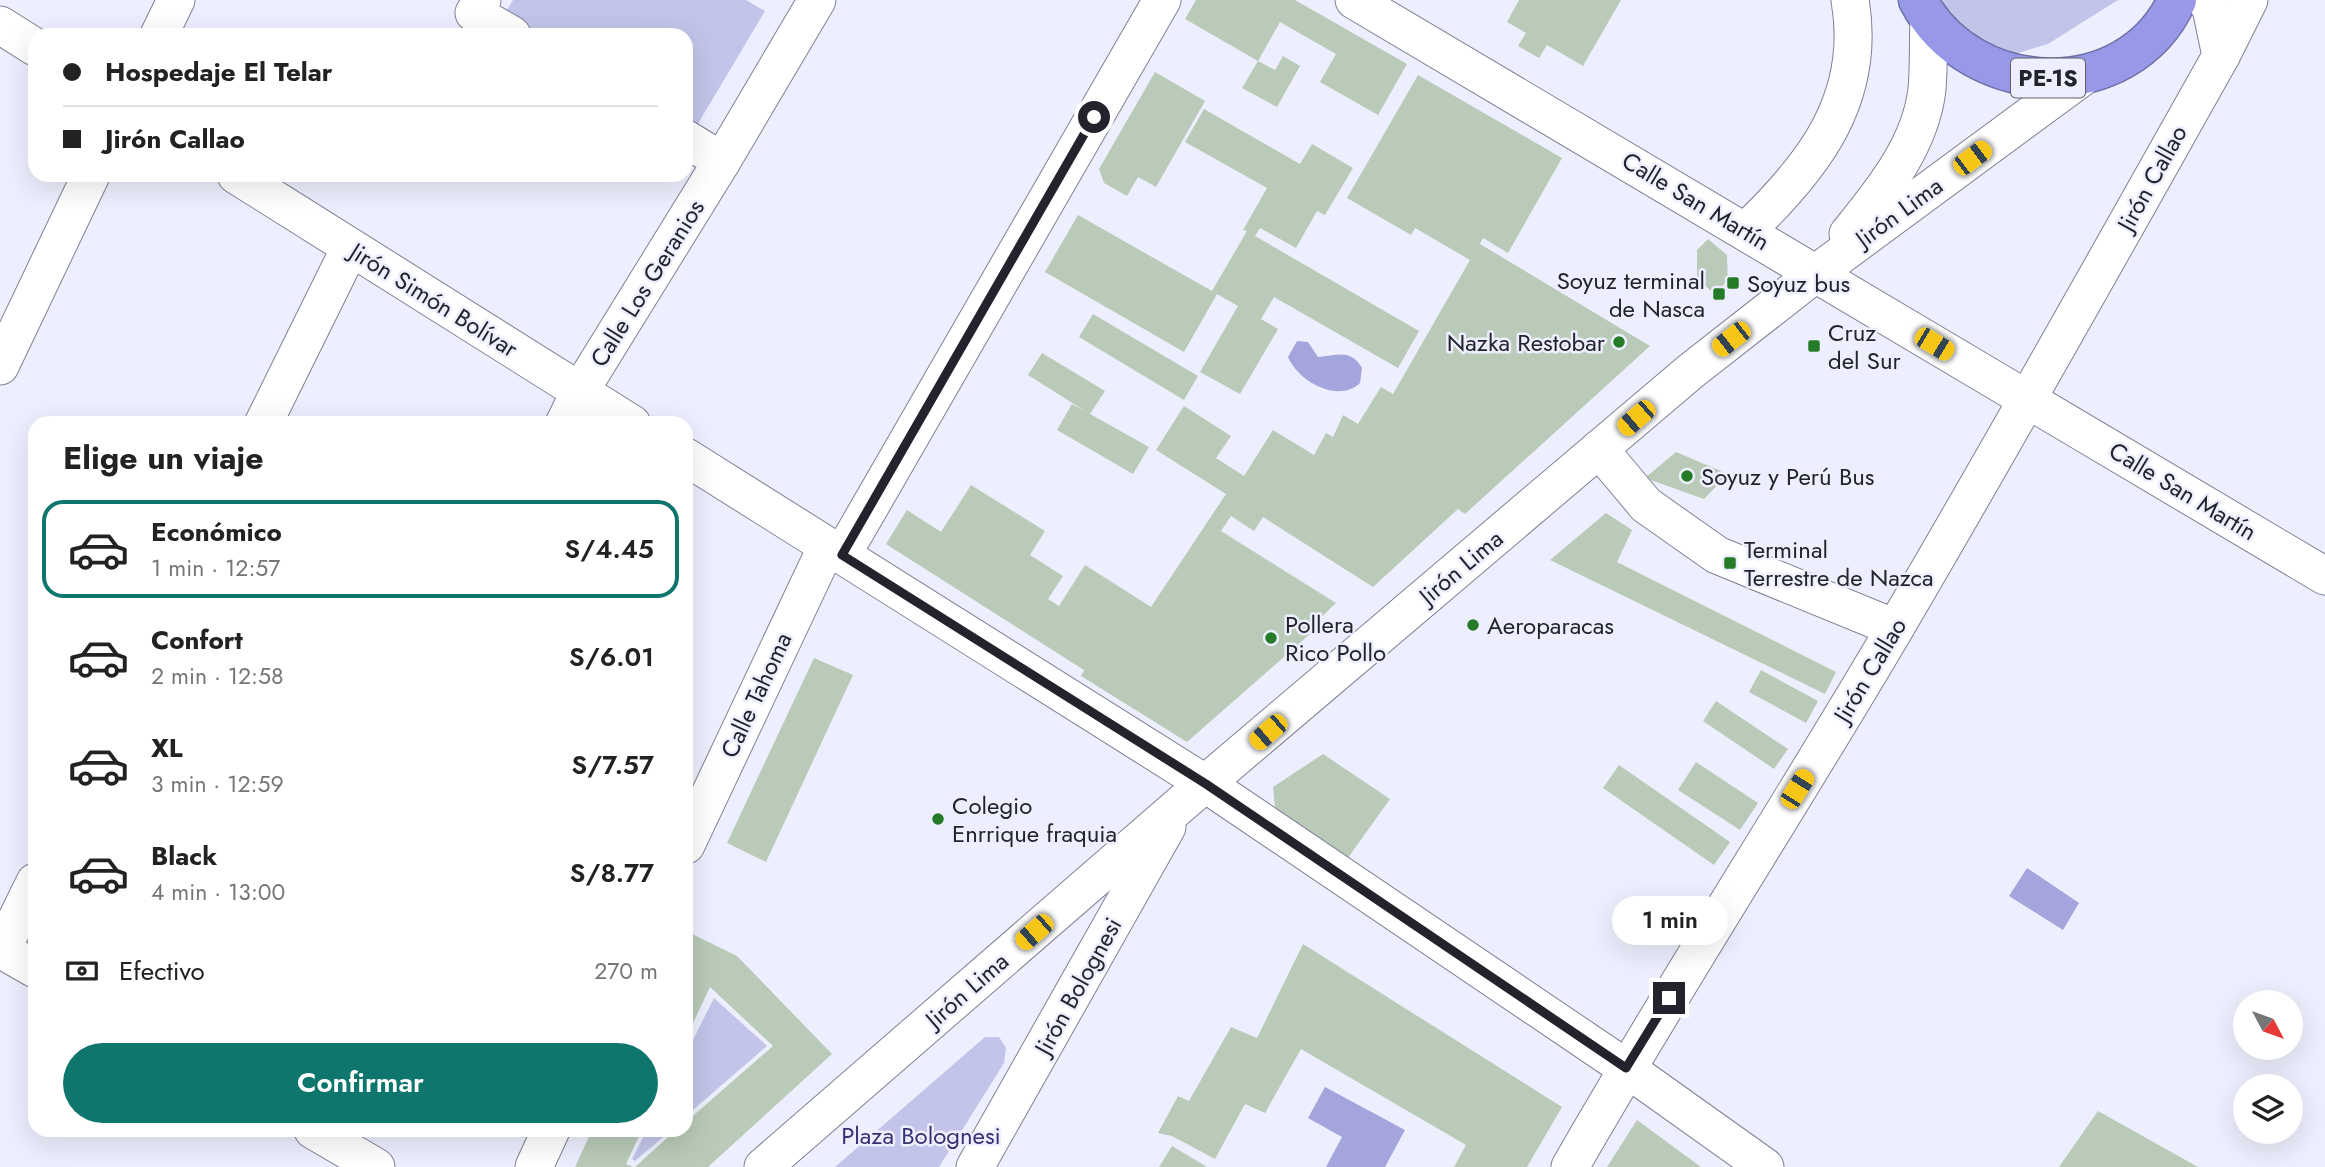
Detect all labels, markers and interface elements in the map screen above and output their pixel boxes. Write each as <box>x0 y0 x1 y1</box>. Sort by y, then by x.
text: Hospedaje El Telar <box>105 53 333 91</box>
road number: PE-1S <box>2011 58 2085 97</box>
route start <box>1078 101 1110 133</box>
street label: Jirón Callao <box>2107 119 2196 240</box>
text: Jirón Callao <box>105 120 245 158</box>
car <box>1949 137 1996 179</box>
street label: Calle San Martín <box>1615 143 1777 259</box>
street label: Jirón Lima <box>1846 168 1950 257</box>
street label: Calle Los Geranios <box>581 192 713 374</box>
street label: Jirón Simón Bolívar <box>341 233 525 366</box>
place label: Soyuz terminal de Nasca <box>1557 263 1705 326</box>
place label: Soyuz bus <box>1747 266 1850 301</box>
marker: Soyuz bus <box>1725 275 1741 291</box>
marker: Soyuz terminal de Nasca <box>1711 286 1727 302</box>
place label: Cruz del Sur <box>1828 315 1902 378</box>
car <box>1708 318 1755 360</box>
car <box>1911 324 1958 364</box>
place label: Nazka Restobar <box>1447 325 1606 360</box>
marker: Nazka Restobar <box>1611 334 1627 350</box>
marker: Cruz del Sur <box>1806 338 1822 354</box>
car <box>1614 396 1659 440</box>
street label: Calle San Martín <box>2102 433 2264 549</box>
text: Elige un viaje <box>63 435 264 481</box>
place label: Soyuz y Perú Bus <box>1701 459 1875 494</box>
marker: Soyuz y Perú Bus <box>1679 468 1695 484</box>
text: Económico <box>151 513 282 551</box>
icon: car <box>67 518 130 581</box>
street label: Jirón Lima <box>1409 521 1511 615</box>
text: S/4.45 <box>565 530 654 568</box>
place label: Terminal Terrestre de Nazca <box>1744 532 1934 595</box>
text: 1 min · 12:57 <box>151 551 280 585</box>
marker: Terminal Terrestre de Nazca <box>1722 555 1738 571</box>
place label: Pollera Rico Pollo <box>1285 607 1386 670</box>
place label: Aeroparacas <box>1487 608 1614 643</box>
street label: Jirón Callao <box>1823 611 1915 731</box>
marker: Aeroparacas <box>1465 617 1481 633</box>
text: Confort <box>151 621 243 659</box>
icon: car <box>67 626 130 689</box>
street label: Calle Tahoma <box>712 626 800 764</box>
marker: Pollera Rico Pollo <box>1263 630 1279 646</box>
text: S/6.01 <box>569 638 654 676</box>
text: 2 min · 12:58 <box>151 659 284 693</box>
car <box>1246 710 1291 754</box>
text: XL <box>151 729 183 767</box>
icon: car <box>67 734 130 797</box>
text: S/7.57 <box>572 746 654 784</box>
car <box>1777 766 1818 812</box>
text: 3 min · 12:59 <box>151 767 284 801</box>
place label: Colegio Enrrique fraquia <box>952 788 1117 851</box>
marker: Colegio Enrrique fraquia <box>930 811 946 827</box>
text: Black <box>151 837 217 875</box>
icon: car <box>67 842 130 905</box>
text: S/8.77 <box>570 854 654 892</box>
text: 4 min · 13:00 <box>151 875 285 909</box>
callout: 1 min <box>1611 897 1727 946</box>
text: 1 min <box>1642 903 1698 937</box>
car <box>1012 910 1057 954</box>
street label: Jirón Bolognesi <box>1024 911 1130 1064</box>
street label: Jirón Lima <box>915 944 1016 1038</box>
icon: cash <box>63 952 101 990</box>
text: Efectivo <box>119 952 205 990</box>
text: 270 m <box>594 954 658 988</box>
route end <box>1653 982 1685 1014</box>
north arrow <box>2233 990 2303 1060</box>
map controls <box>2233 990 2303 1144</box>
button: Confirmar <box>63 1043 658 1123</box>
button: layers <box>2233 1074 2303 1144</box>
park label: Plaza Bolognesi <box>841 1118 1001 1153</box>

